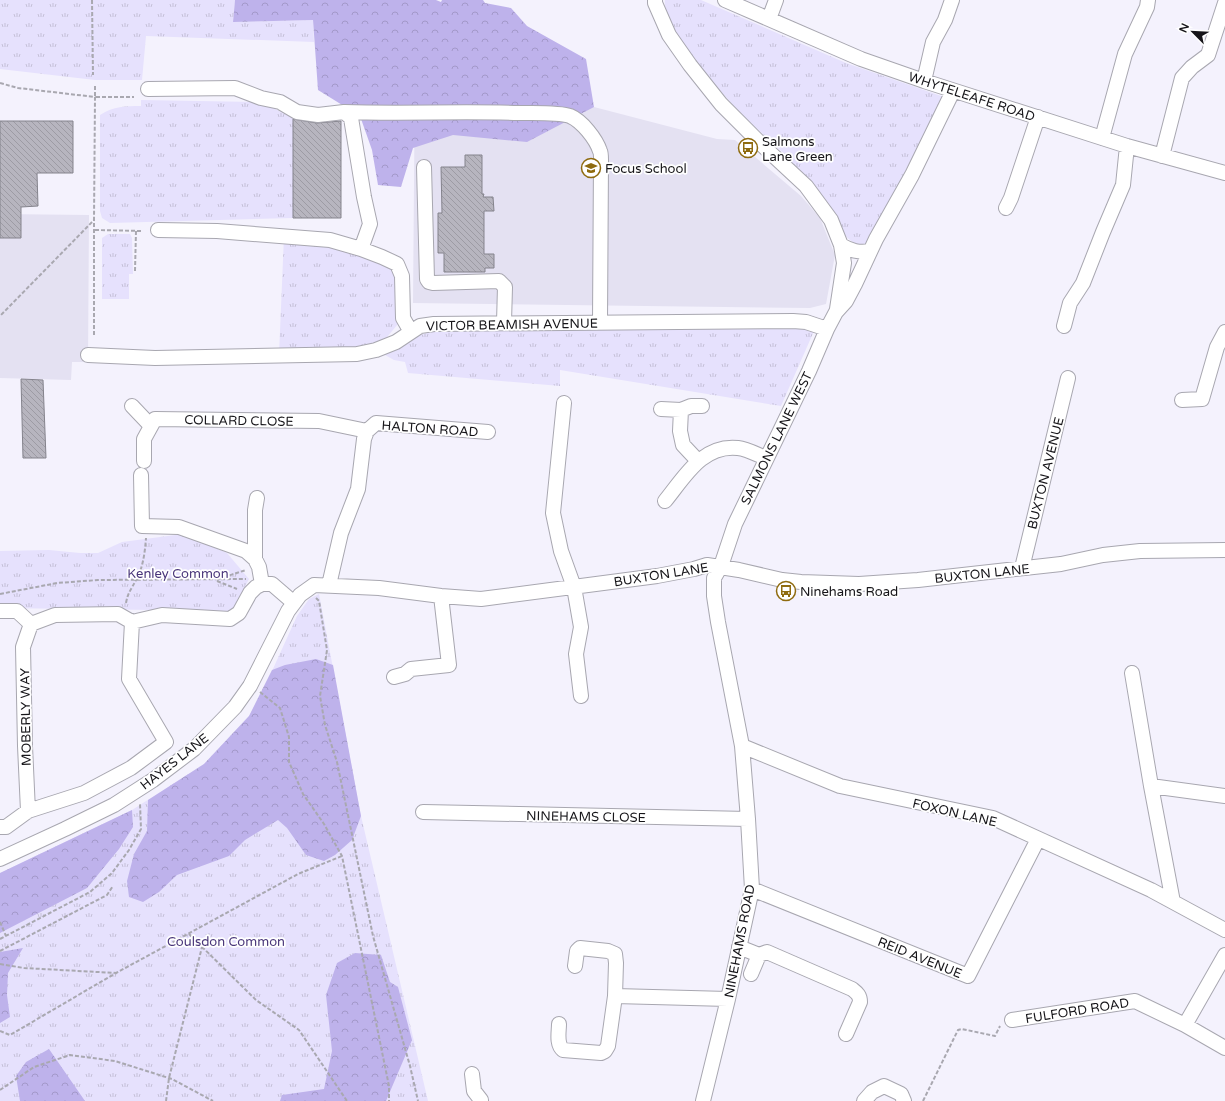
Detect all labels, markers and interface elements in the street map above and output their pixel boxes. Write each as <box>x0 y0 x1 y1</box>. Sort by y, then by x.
north arrow <box>1173 12 1213 52</box>
text: N <box>1177 21 1192 35</box>
street label: WHYTELEAFE ROAD <box>906 69 1037 125</box>
place label: Salmons Lane Green <box>762 134 833 165</box>
bus stop icon: Salmons Lane Green <box>737 137 759 159</box>
school or university icon: Focus School <box>580 157 602 179</box>
place label: Focus School <box>605 161 687 177</box>
street label: VICTOR BEAMISH AVENUE <box>426 315 598 335</box>
street label: SALMONS LANE WEST <box>738 369 816 508</box>
street label: COLLARD CLOSE <box>184 412 294 430</box>
street label: BUXTON AVENUE <box>1024 416 1068 531</box>
street label: HALTON ROAD <box>381 418 479 440</box>
street label: BUXTON LANE <box>613 560 710 590</box>
street label: BUXTON LANE <box>934 561 1031 587</box>
park label: Kenley Common <box>127 566 229 582</box>
bus stop icon: Ninehams Road <box>775 580 797 602</box>
place label: Ninehams Road <box>800 584 898 600</box>
street label: MOBERLY WAY <box>17 668 35 766</box>
street label: HAYES LANE <box>137 730 212 793</box>
street label: FOXON LANE <box>911 795 999 830</box>
street label: NINEHAMS CLOSE <box>526 808 646 826</box>
street label: NINEHAMS ROAD <box>721 883 759 999</box>
park label: Coulsdon Common <box>167 934 285 950</box>
street label: REID AVENUE <box>875 934 964 982</box>
street label: FULFORD ROAD <box>1024 995 1130 1027</box>

